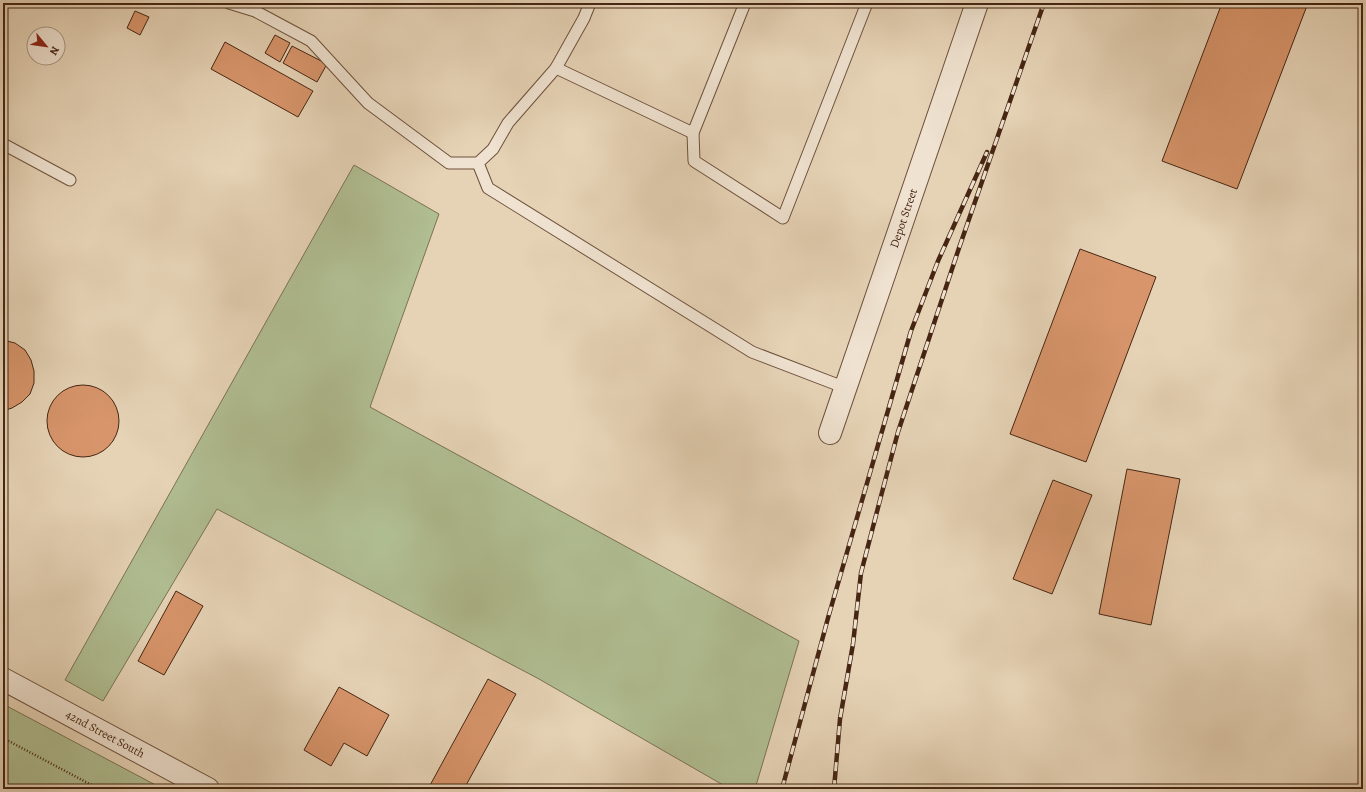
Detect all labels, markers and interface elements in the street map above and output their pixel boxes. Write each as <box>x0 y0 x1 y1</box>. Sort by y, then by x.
north arrow <box>26 26 66 66</box>
text: N <box>46 43 63 58</box>
street label: Depot Street <box>886 186 921 250</box>
street label: 42nd Street South <box>63 706 148 762</box>

